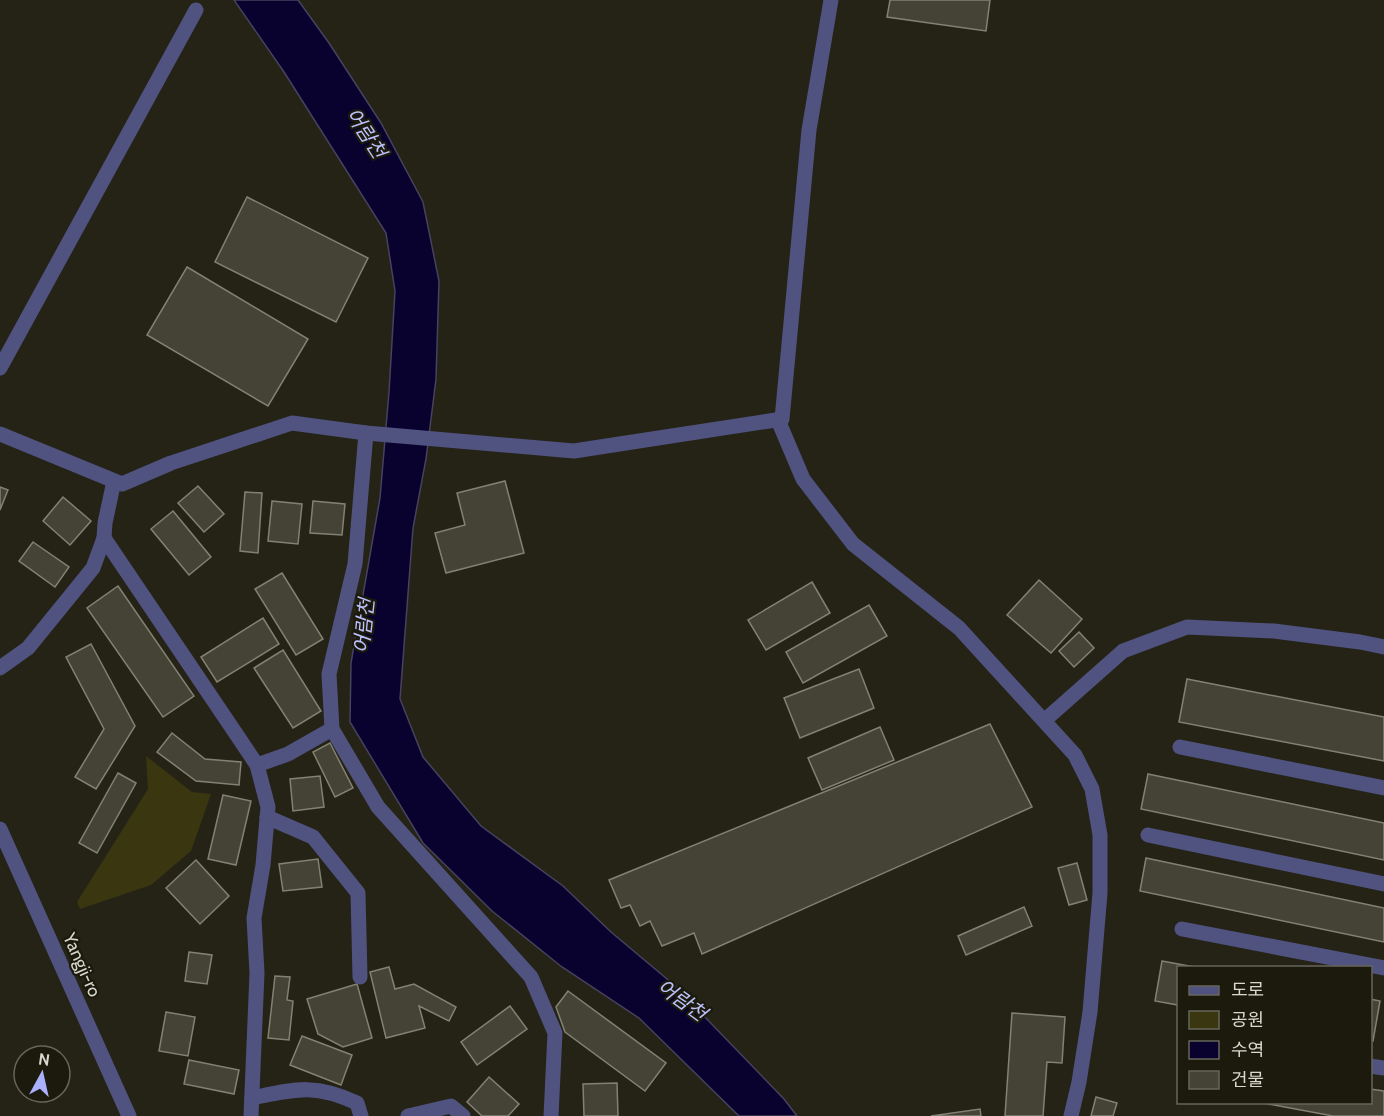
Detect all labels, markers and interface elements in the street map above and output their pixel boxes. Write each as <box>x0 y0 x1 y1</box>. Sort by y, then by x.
water label: 어람천 <box>341 103 393 165</box>
water label: 어람천 <box>349 595 379 655</box>
street label: Yangji-ro <box>58 929 106 1000</box>
legend <box>1177 966 1372 1104</box>
water label: 어람천 <box>653 974 713 1027</box>
text: 도로 <box>1231 979 1264 1001</box>
text: 공원 <box>1231 1009 1264 1031</box>
text: 수역 <box>1231 1039 1264 1061</box>
north arrow <box>12 1044 72 1104</box>
text: N <box>37 1049 51 1070</box>
text: 건물 <box>1231 1069 1264 1091</box>

